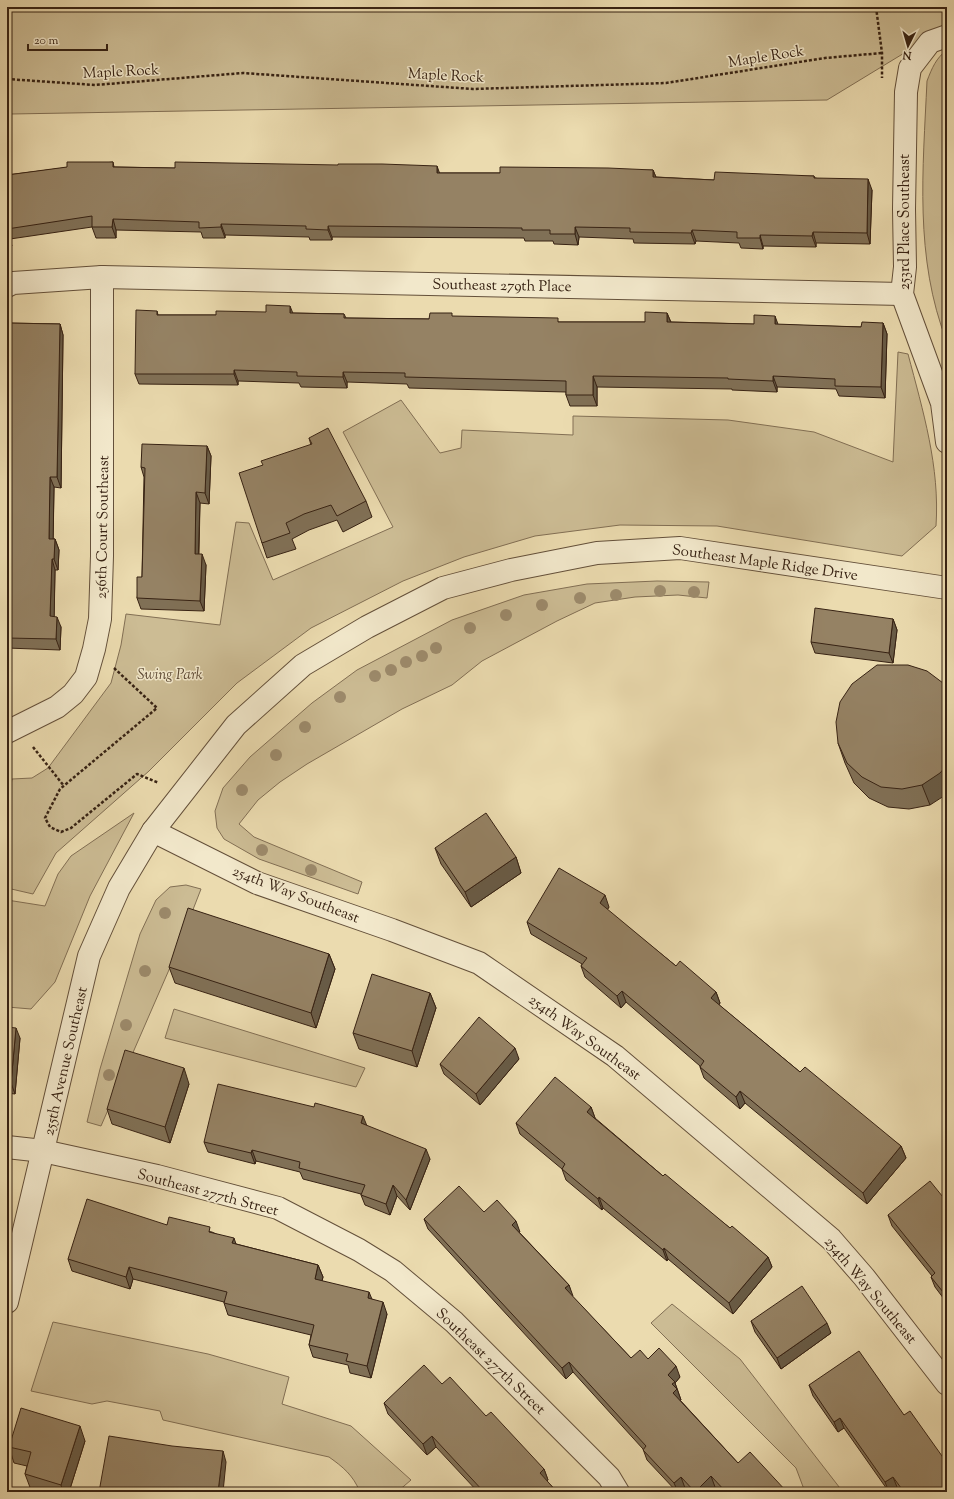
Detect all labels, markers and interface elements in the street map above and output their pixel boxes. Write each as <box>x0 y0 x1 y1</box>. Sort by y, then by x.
scale bar <box>28 26 107 52</box>
north arrow <box>888 26 928 66</box>
text: 20 m <box>34 32 59 50</box>
street label: Maple Rock <box>727 41 806 74</box>
text: N <box>902 47 913 63</box>
street label: Maple Rock <box>82 60 160 85</box>
street label: Maple Rock <box>407 64 485 89</box>
street label: 253rd Place Southeast <box>895 154 916 290</box>
street label: Southeast 279th Place <box>432 275 572 298</box>
street label: 256th Court Southeast <box>92 455 115 599</box>
street label: Southeast Maple Ridge Drive <box>670 540 859 587</box>
park label: Swing Park <box>137 665 203 686</box>
street label: 254th Way Southeast <box>229 862 362 929</box>
street label: 255th Avenue Southeast <box>39 985 94 1138</box>
street label: 254th Way Southeast <box>524 990 645 1086</box>
street label: Southeast 277th Street <box>135 1164 281 1222</box>
street label: 254th Way Southeast <box>819 1233 921 1349</box>
street label: Southeast 277th Street <box>430 1304 550 1420</box>

